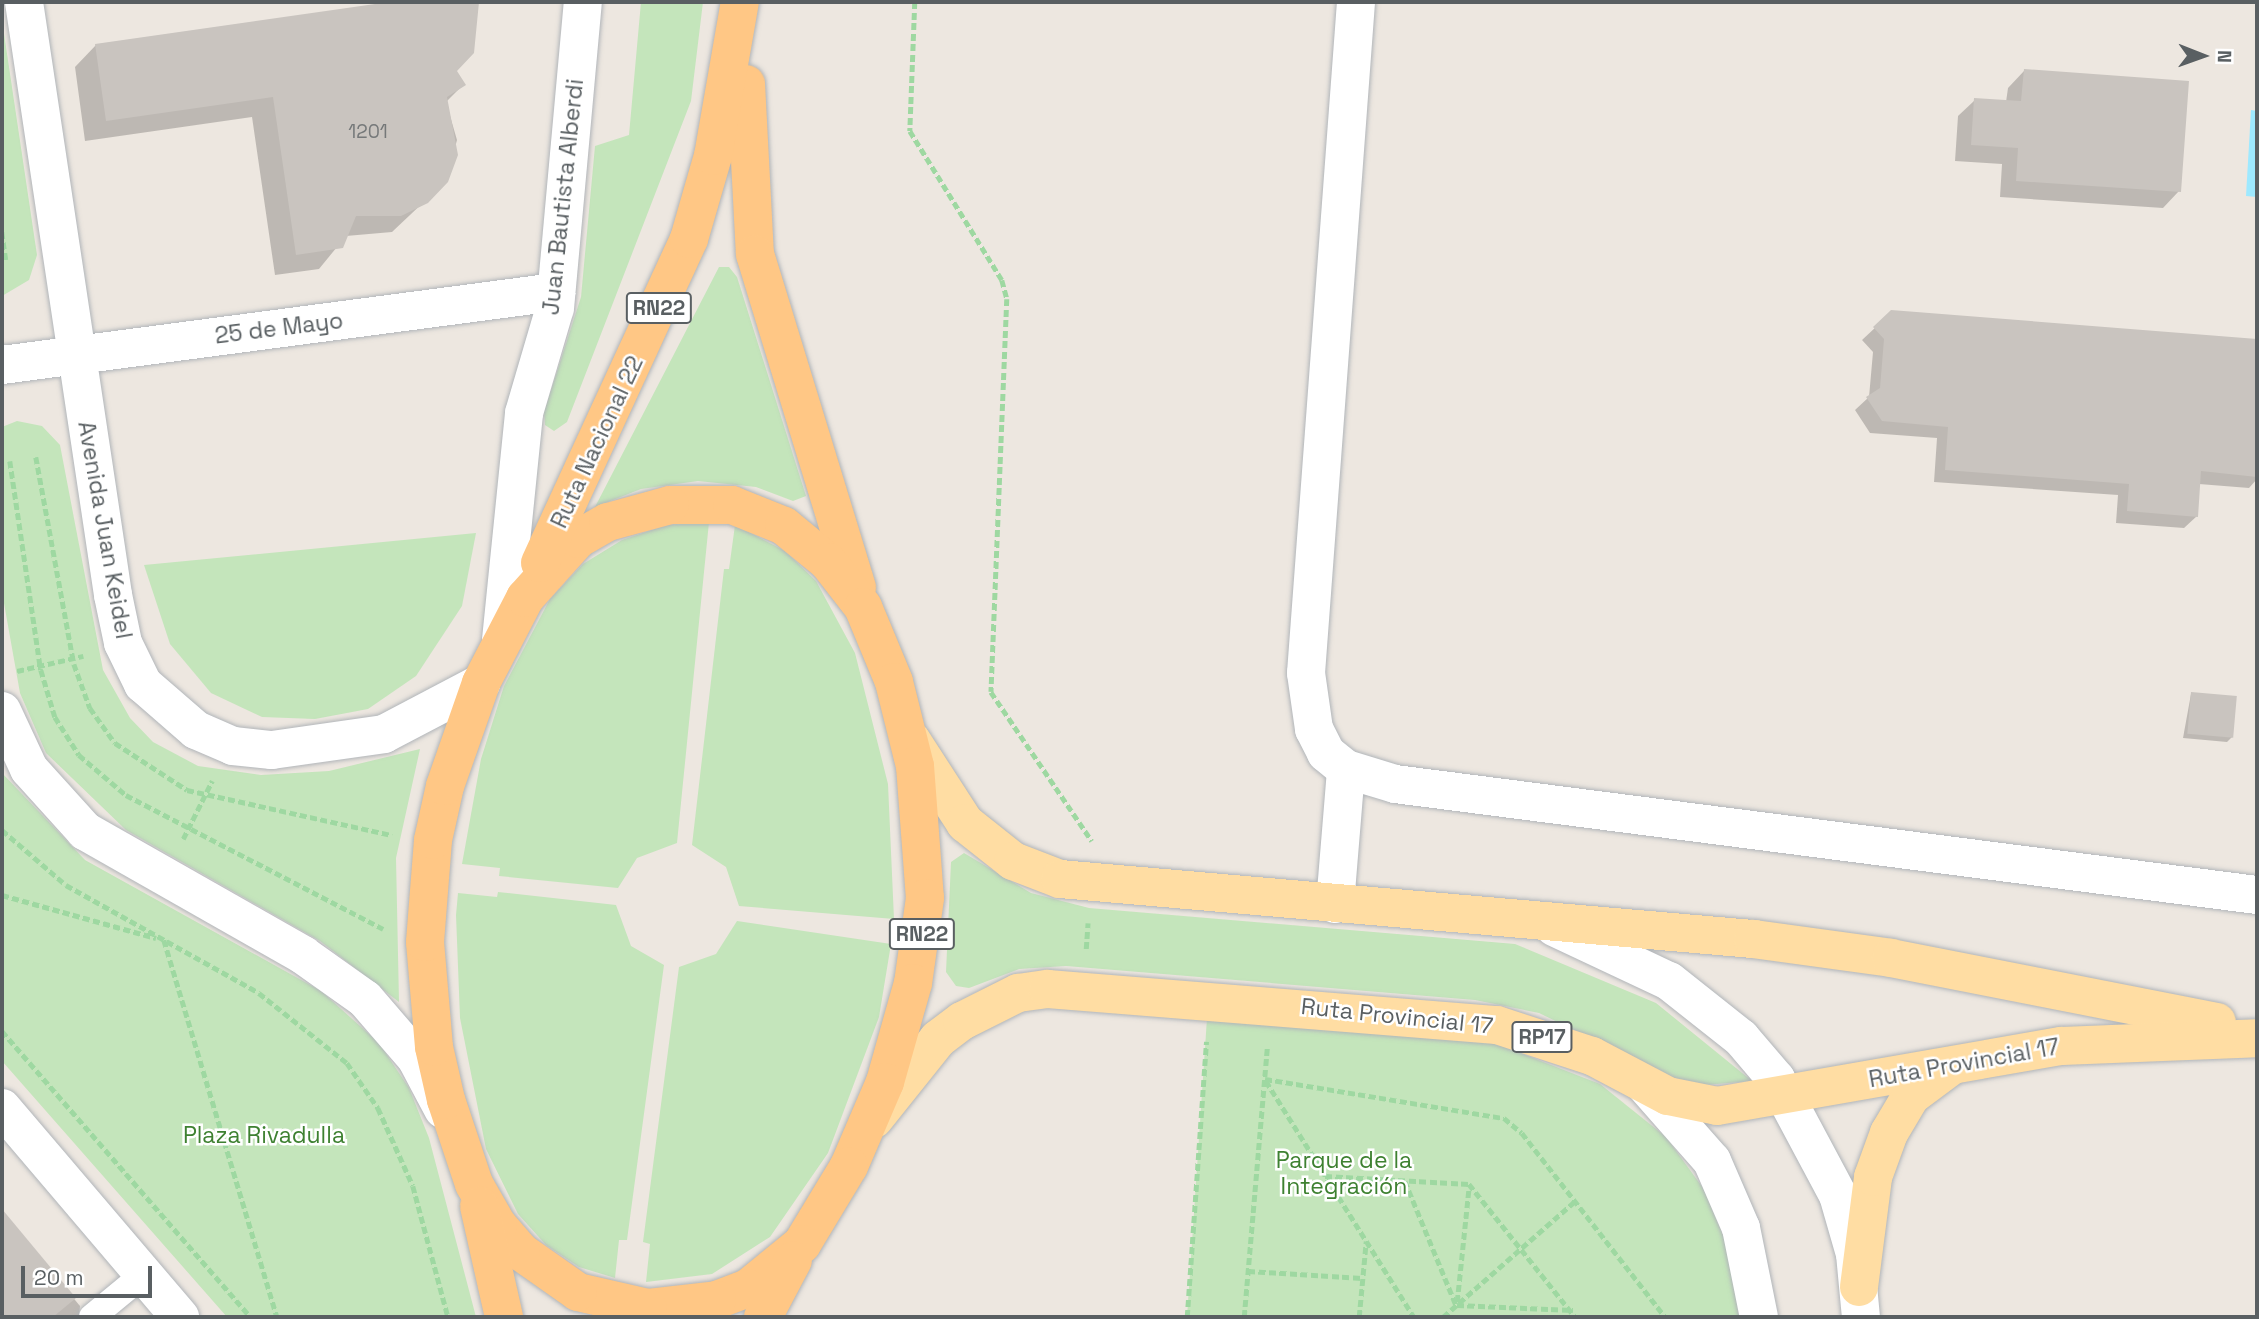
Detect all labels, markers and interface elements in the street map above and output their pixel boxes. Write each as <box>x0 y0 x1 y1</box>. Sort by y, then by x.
north arrow <box>2168 21 2238 91</box>
text: N <box>2212 50 2237 63</box>
street label: Juan Bautista Alberdi <box>537 77 589 317</box>
house number: 1201 <box>348 121 388 143</box>
road number: RN22 <box>626 290 692 326</box>
street label: 25 de Mayo <box>213 306 345 350</box>
street label: Ruta Nacional 22 <box>545 352 649 532</box>
street label: Avenida Juan Keidel <box>72 419 138 641</box>
road number: RN22 <box>889 916 955 951</box>
street label: Ruta Provincial 17 <box>1300 992 1494 1040</box>
road number: RP17 <box>1510 1020 1574 1054</box>
street label: Ruta Provincial 17 <box>1867 1033 2061 1093</box>
park label: Plaza Rivadulla <box>183 1121 345 1149</box>
park label: Parque de la Integración <box>1276 1146 1412 1200</box>
scale bar <box>24 1252 156 1296</box>
text: 20 m <box>34 1264 84 1291</box>

